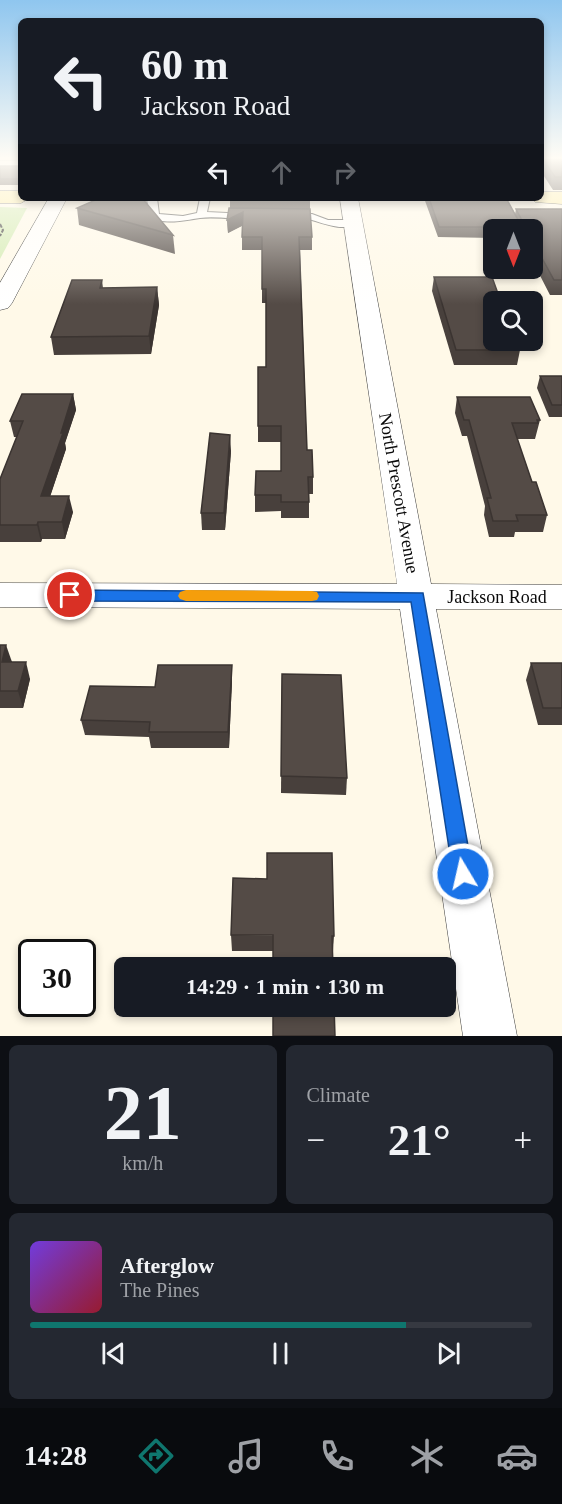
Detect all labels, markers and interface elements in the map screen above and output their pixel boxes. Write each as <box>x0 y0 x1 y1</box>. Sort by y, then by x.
icon: left <box>42 42 120 120</box>
text: 60 m <box>141 42 229 88</box>
text: Jackson Road <box>141 91 290 121</box>
icon: left <box>202 156 235 189</box>
icon: ahead <box>265 156 298 189</box>
icon: right <box>328 156 361 189</box>
north arrow <box>483 219 543 279</box>
map controls <box>483 219 543 351</box>
button: search <box>483 291 543 351</box>
street label: North Prescott Avenue <box>375 411 423 575</box>
pin <box>44 569 95 620</box>
icon: arrive <box>53 578 86 611</box>
street label: Jackson Road <box>447 587 547 607</box>
position arrow <box>431 842 495 906</box>
speed limit sign: 30 <box>18 939 96 1017</box>
text: 14:29 · 1 min · 130 m <box>186 974 384 999</box>
text: 21 <box>104 1069 182 1156</box>
text: Climate <box>307 1084 370 1106</box>
text: 21° <box>388 1115 451 1165</box>
text: − <box>307 1122 325 1158</box>
text: + <box>513 1122 532 1158</box>
text: km/h <box>122 1152 163 1174</box>
text: Afterglow <box>120 1253 214 1278</box>
text: The Pines <box>120 1279 199 1301</box>
icon: previous <box>97 1337 130 1370</box>
icon: pause <box>264 1337 297 1370</box>
icon: next <box>432 1337 465 1370</box>
icon: directions <box>135 1435 177 1477</box>
icon: music <box>225 1435 267 1477</box>
icon: phone <box>316 1435 358 1477</box>
icon: climate <box>406 1435 448 1477</box>
icon: car <box>496 1435 538 1477</box>
text: 14:28 <box>24 1441 87 1471</box>

